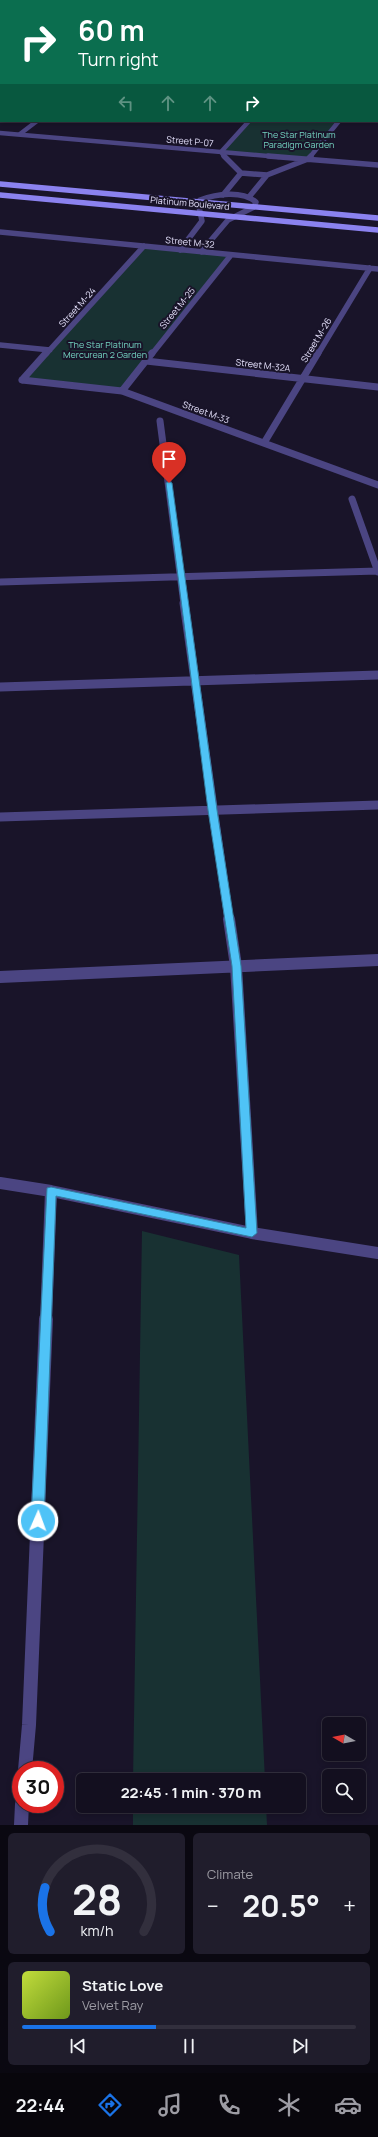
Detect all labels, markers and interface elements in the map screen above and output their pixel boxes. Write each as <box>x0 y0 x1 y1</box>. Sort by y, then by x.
text: 60 m <box>78 11 145 49</box>
icon: right <box>12 16 64 68</box>
text: Turn right <box>78 47 159 71</box>
icon: left <box>115 92 137 114</box>
icon: ahead <box>157 92 179 114</box>
icon: ahead <box>199 92 221 114</box>
icon: right <box>241 92 263 114</box>
park label: The Star Platinum Paradigm Garden <box>262 128 336 151</box>
street label: Street P-07 <box>166 132 215 150</box>
street label: Platinum Boulevard <box>150 193 230 213</box>
street label: Street M-32 <box>165 233 215 251</box>
street label: Street M-24 <box>55 284 99 330</box>
street label: Street M-25 <box>156 285 198 331</box>
street label: Street M-26 <box>297 315 335 365</box>
park label: The Star Platinum Mercurean 2 Garden <box>63 338 147 361</box>
street label: Street M-32A <box>235 355 291 375</box>
street label: Street M-33 <box>181 397 231 427</box>
pin <box>152 442 186 483</box>
icon: arrive <box>158 448 180 470</box>
position arrow <box>17 1500 59 1542</box>
north arrow <box>322 1717 366 1761</box>
map controls <box>322 1717 366 1813</box>
speed limit sign: 30 <box>12 1761 64 1813</box>
button: search <box>322 1769 366 1813</box>
text: 22:45 · 1 min · 370 m <box>121 1782 261 1803</box>
text: Climate <box>207 1865 253 1883</box>
text: 28 <box>71 1870 122 1926</box>
text: 20.5° <box>242 1885 320 1926</box>
text: − <box>207 1891 219 1921</box>
text: + <box>343 1891 356 1921</box>
text: km/h <box>80 1920 113 1939</box>
text: Static Love <box>82 1975 163 1996</box>
text: Velvet Ray <box>82 1996 143 2014</box>
icon: previous <box>67 2035 89 2057</box>
icon: pause <box>178 2035 200 2057</box>
icon: next <box>289 2035 311 2057</box>
icon: directions <box>96 2091 124 2119</box>
icon: music <box>156 2091 184 2119</box>
icon: phone <box>215 2091 243 2119</box>
icon: climate <box>275 2091 303 2119</box>
icon: car <box>334 2091 362 2119</box>
text: 22:44 <box>16 2093 65 2117</box>

